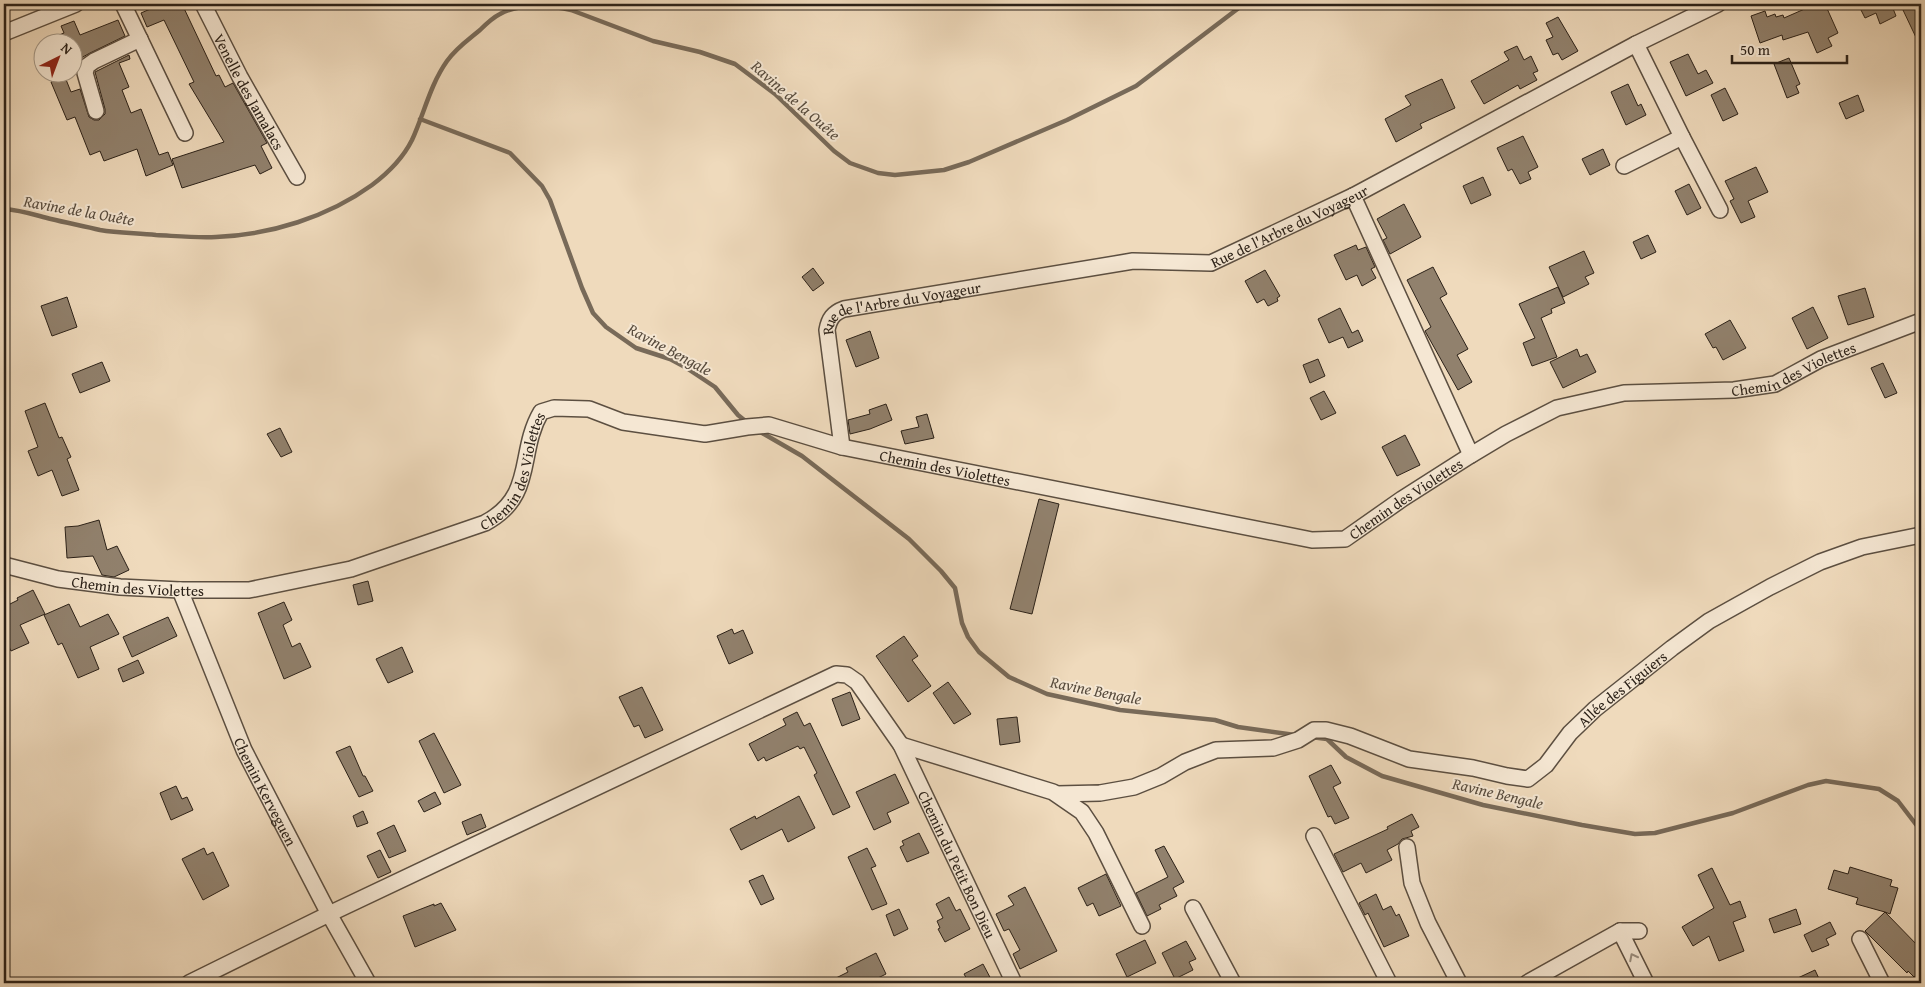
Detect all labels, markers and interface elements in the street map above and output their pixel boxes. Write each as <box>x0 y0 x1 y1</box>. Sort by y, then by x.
street label: Venelle des Jamalacs <box>209 30 290 153</box>
north arrow <box>32 32 82 82</box>
scale bar <box>1732 32 1848 64</box>
text: N <box>57 38 77 59</box>
text: 50 m <box>1740 39 1771 60</box>
water label: Ravine de la Ouête <box>745 54 846 146</box>
street label: Rue de l'Arbre du Voyageur <box>1207 179 1372 272</box>
water label: Ravine de la Ouête <box>21 188 137 232</box>
street label: Rue de l'Arbre du Voyageur <box>816 276 982 336</box>
water label: Ravine Bengale <box>623 316 717 382</box>
street label: Chemin des Violettes <box>1730 336 1859 401</box>
street label: Chemin des Violettes <box>477 408 550 534</box>
street label: Chemin des Violettes <box>878 444 1012 491</box>
street label: Chemin des Violettes <box>1344 453 1466 544</box>
street label: Chemin des Violettes <box>70 570 204 601</box>
street label: Allée des Figuiers <box>1573 646 1671 731</box>
water label: Ravine Bengale <box>1047 669 1144 711</box>
street label: Chemin Kerveguen <box>229 734 302 850</box>
water label: Ravine Bengale <box>1449 771 1546 815</box>
street label: Chemin du Petit Bon Dieu <box>914 787 1002 942</box>
one-way arrow <box>1629 954 1639 963</box>

